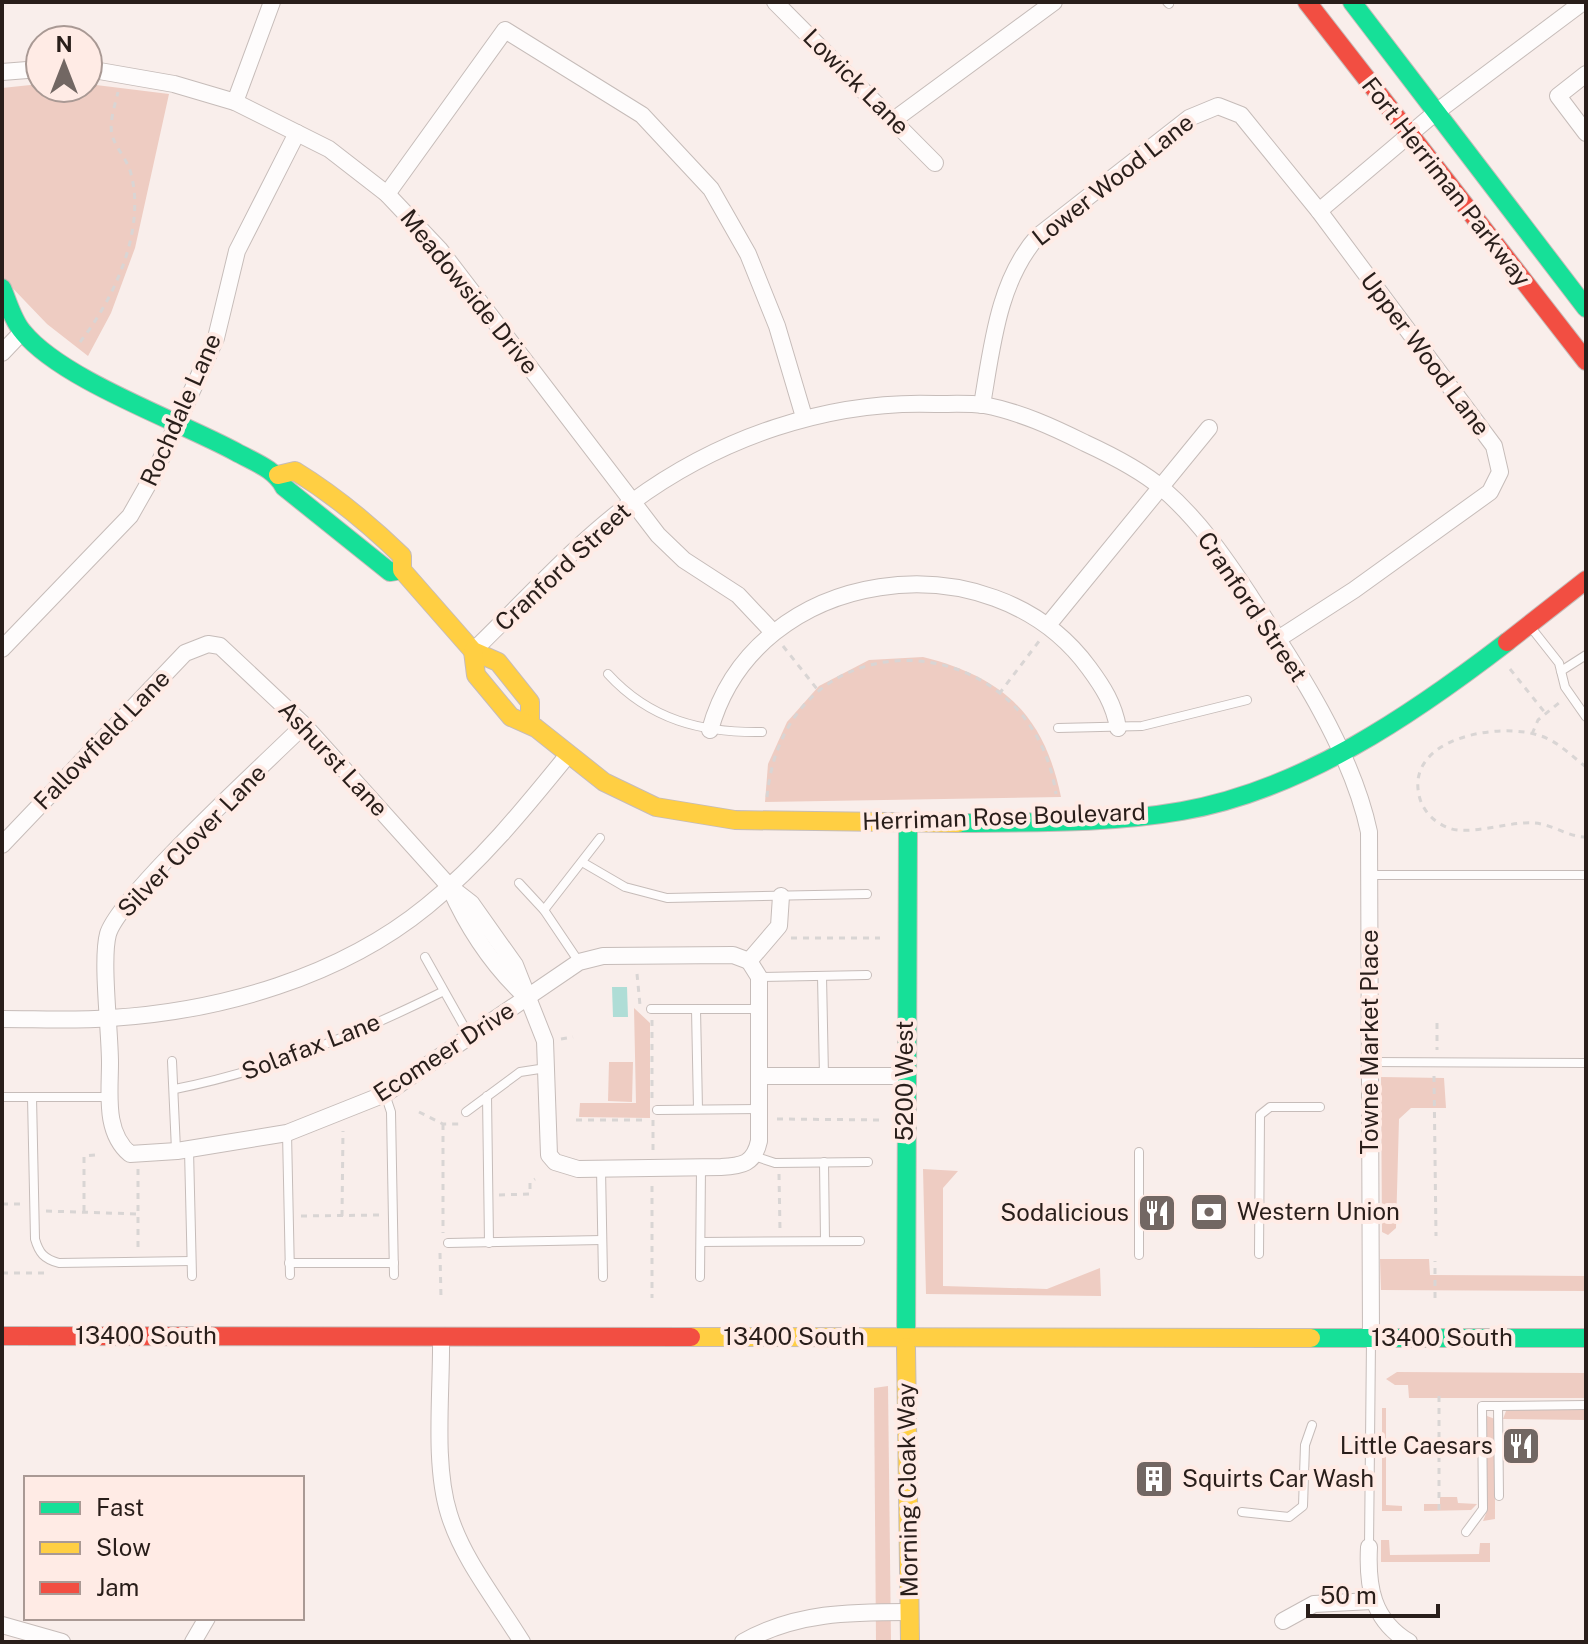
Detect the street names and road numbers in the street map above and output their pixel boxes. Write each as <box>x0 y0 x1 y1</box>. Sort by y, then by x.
street label: Lowick Lane <box>798 23 915 140</box>
street label: Fort Herriman Parkway <box>1356 71 1537 292</box>
street label: Lower Wood Lane <box>1026 108 1199 251</box>
street label: Meadowside Drive <box>395 204 545 379</box>
street label: Upper Wood Lane <box>1355 266 1496 440</box>
street label: Rochdale Lane <box>134 329 226 490</box>
street label: Cranford Street <box>489 497 636 636</box>
street label: Cranford Street <box>1192 526 1313 687</box>
street label: Fallowfield Lane <box>28 664 175 815</box>
street label: Ashurst Lane <box>273 695 394 822</box>
street label: Silver Clover Lane <box>111 758 271 922</box>
street label: Herriman Rose Boulevard <box>862 797 1146 835</box>
street label: Towne Market Place <box>1355 929 1383 1155</box>
street label: Ecomeer Drive <box>368 995 519 1107</box>
street label: Solafax Lane <box>238 1007 384 1085</box>
street label: 5200 West <box>890 1021 918 1141</box>
street label: 13400 South <box>75 1321 217 1349</box>
street label: 13400 South <box>723 1322 865 1350</box>
street label: 13400 South <box>1371 1323 1513 1351</box>
street label: Morning Cloak Way <box>891 1382 923 1598</box>

